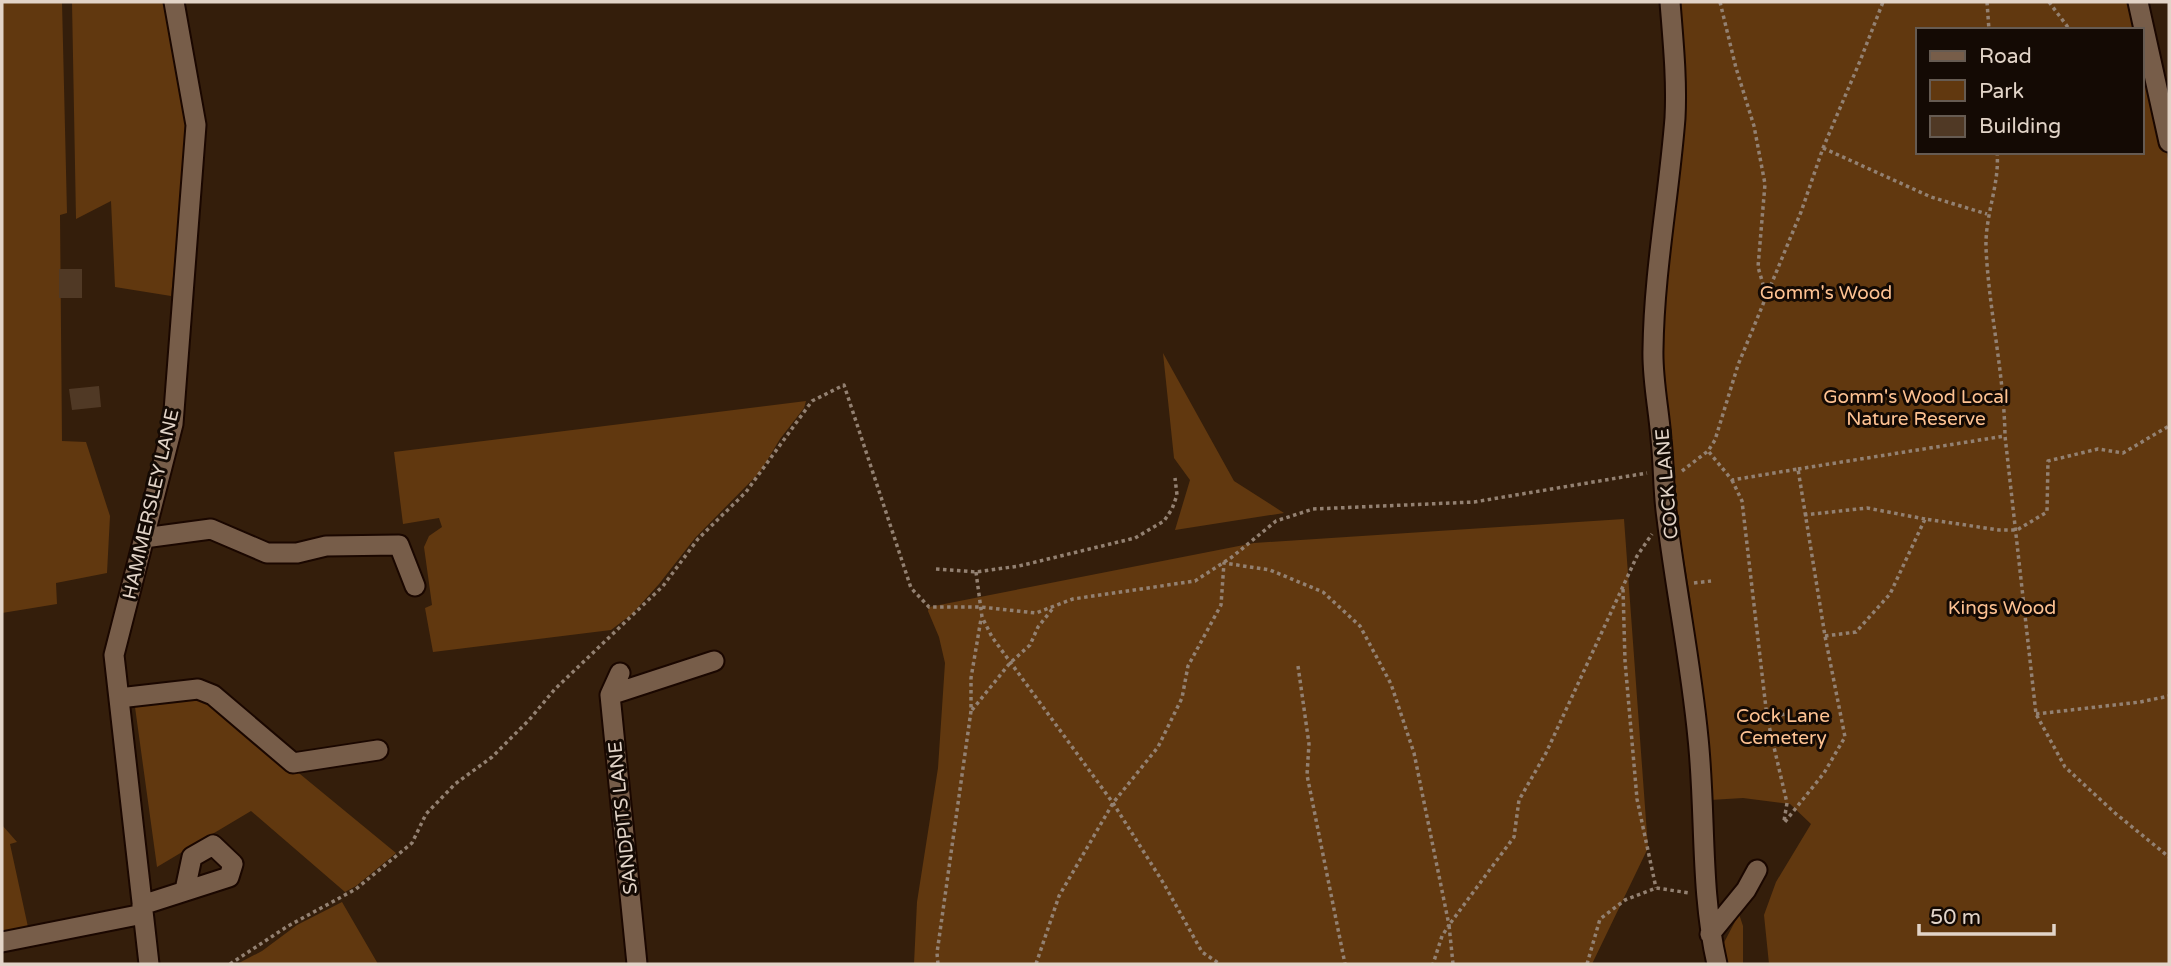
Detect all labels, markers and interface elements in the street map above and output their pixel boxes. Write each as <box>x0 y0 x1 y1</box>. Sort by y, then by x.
legend <box>1916 28 2143 154</box>
text: Road <box>1979 44 2032 69</box>
text: Park <box>1979 79 2024 104</box>
text: Building <box>1979 114 2061 139</box>
park label: Gomm's Wood <box>1760 282 1892 304</box>
park label: Gomm's Wood Local Nature Reserve <box>1823 386 2009 430</box>
street label: HAMMERSLEY LANE <box>118 407 184 602</box>
street label: COCK LANE <box>1651 428 1683 540</box>
park label: Kings Wood <box>1948 597 2056 619</box>
park label: Cock Lane Cemetery <box>1736 705 1830 749</box>
street label: SANDPITS LANE <box>604 740 642 896</box>
scale bar <box>1919 892 2054 936</box>
text: 50 m <box>1930 905 1981 930</box>

